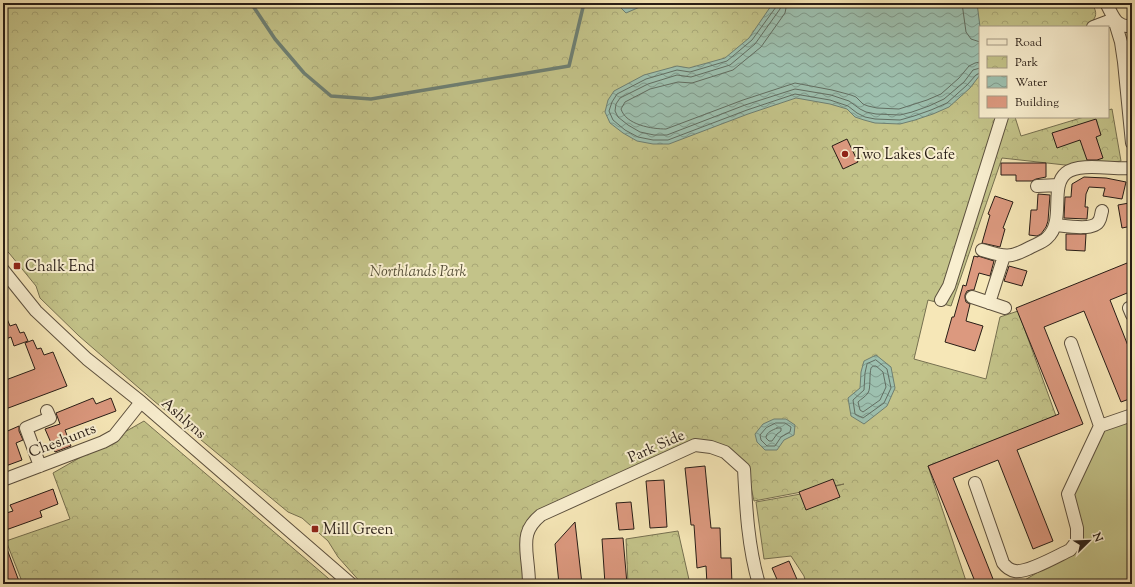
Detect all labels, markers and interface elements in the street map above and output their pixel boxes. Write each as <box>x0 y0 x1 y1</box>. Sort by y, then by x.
legend <box>979 26 1109 118</box>
text: Road <box>1015 34 1042 52</box>
text: Park <box>1015 54 1038 72</box>
text: Water <box>1015 74 1048 92</box>
text: Building <box>1015 94 1059 112</box>
place label: Two Lakes Cafe <box>853 145 955 166</box>
marker: Two Lakes Cafe <box>840 149 850 159</box>
place label: Chalk End <box>25 257 95 278</box>
marker: Chalk End <box>12 261 22 271</box>
park label: Northlands Park <box>370 262 466 283</box>
street label: Ashlyns <box>156 394 210 445</box>
street label: Cheshunts <box>26 419 99 464</box>
street label: Park Side <box>625 426 688 469</box>
place label: Mill Green <box>323 520 393 541</box>
north arrow <box>1069 521 1109 561</box>
marker: Mill Green <box>310 524 320 534</box>
text: N <box>1088 529 1106 545</box>

